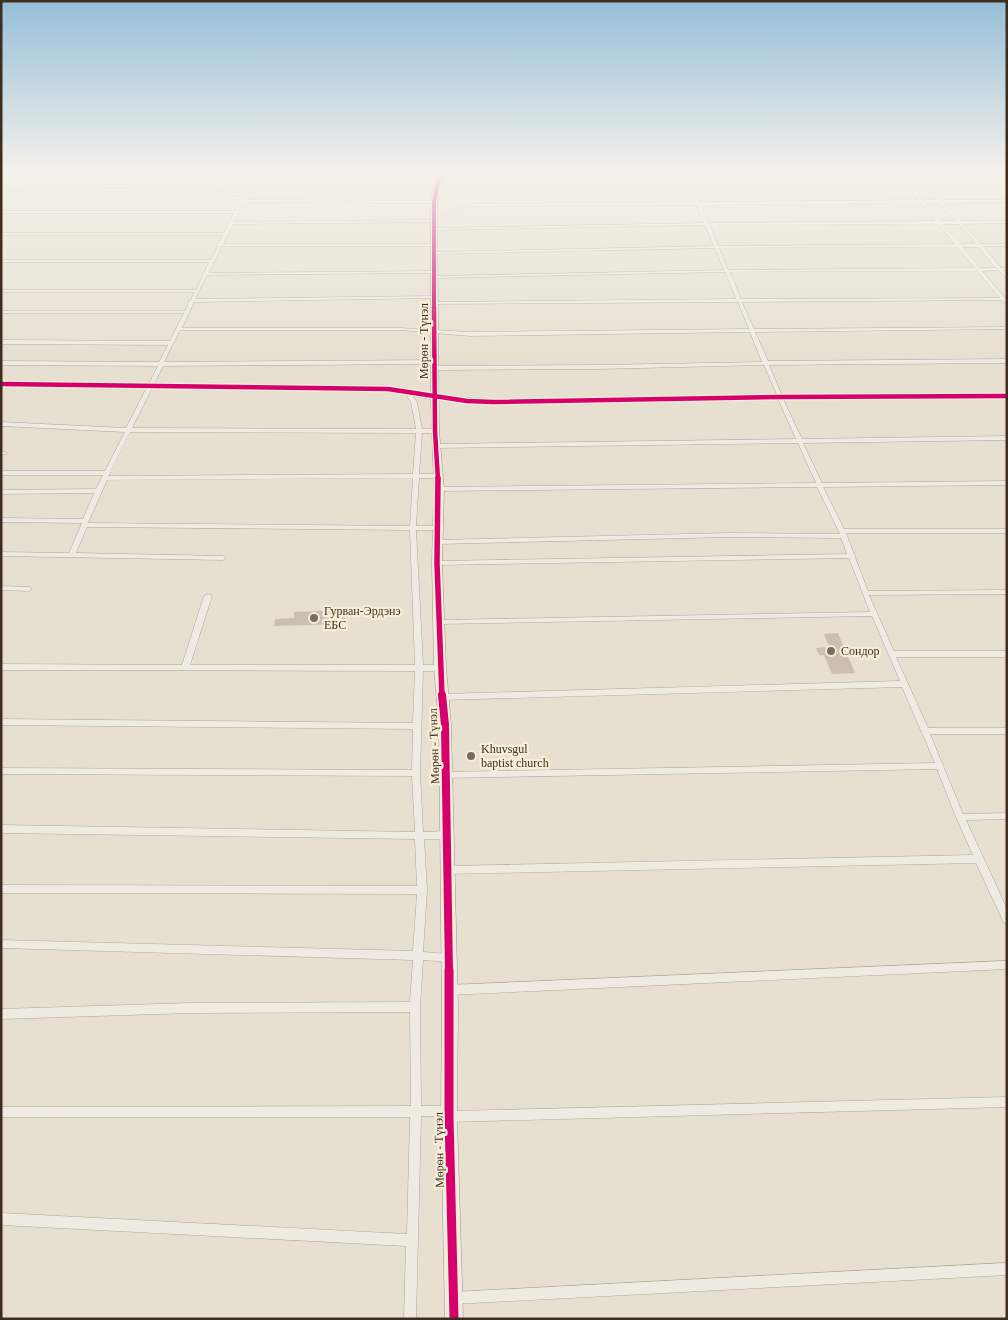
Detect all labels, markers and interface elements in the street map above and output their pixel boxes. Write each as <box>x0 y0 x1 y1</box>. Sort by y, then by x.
street label: Мөрөн - Түнэл <box>417 303 431 379</box>
place label: Гурван-Эрдэнэ ЕБС <box>324 604 401 632</box>
marker: Гурван-Эрдэнэ ЕБС <box>308 612 320 624</box>
place label: Сондор <box>841 644 880 658</box>
marker: Сондор <box>825 645 837 657</box>
street label: Мөрөн - Түнэл <box>426 708 442 784</box>
place label: Khuvsgul baptist church <box>481 742 549 770</box>
marker: Khuvsgul baptist church <box>465 750 477 762</box>
street label: Мөрөн - Түнэл <box>431 1112 447 1188</box>

